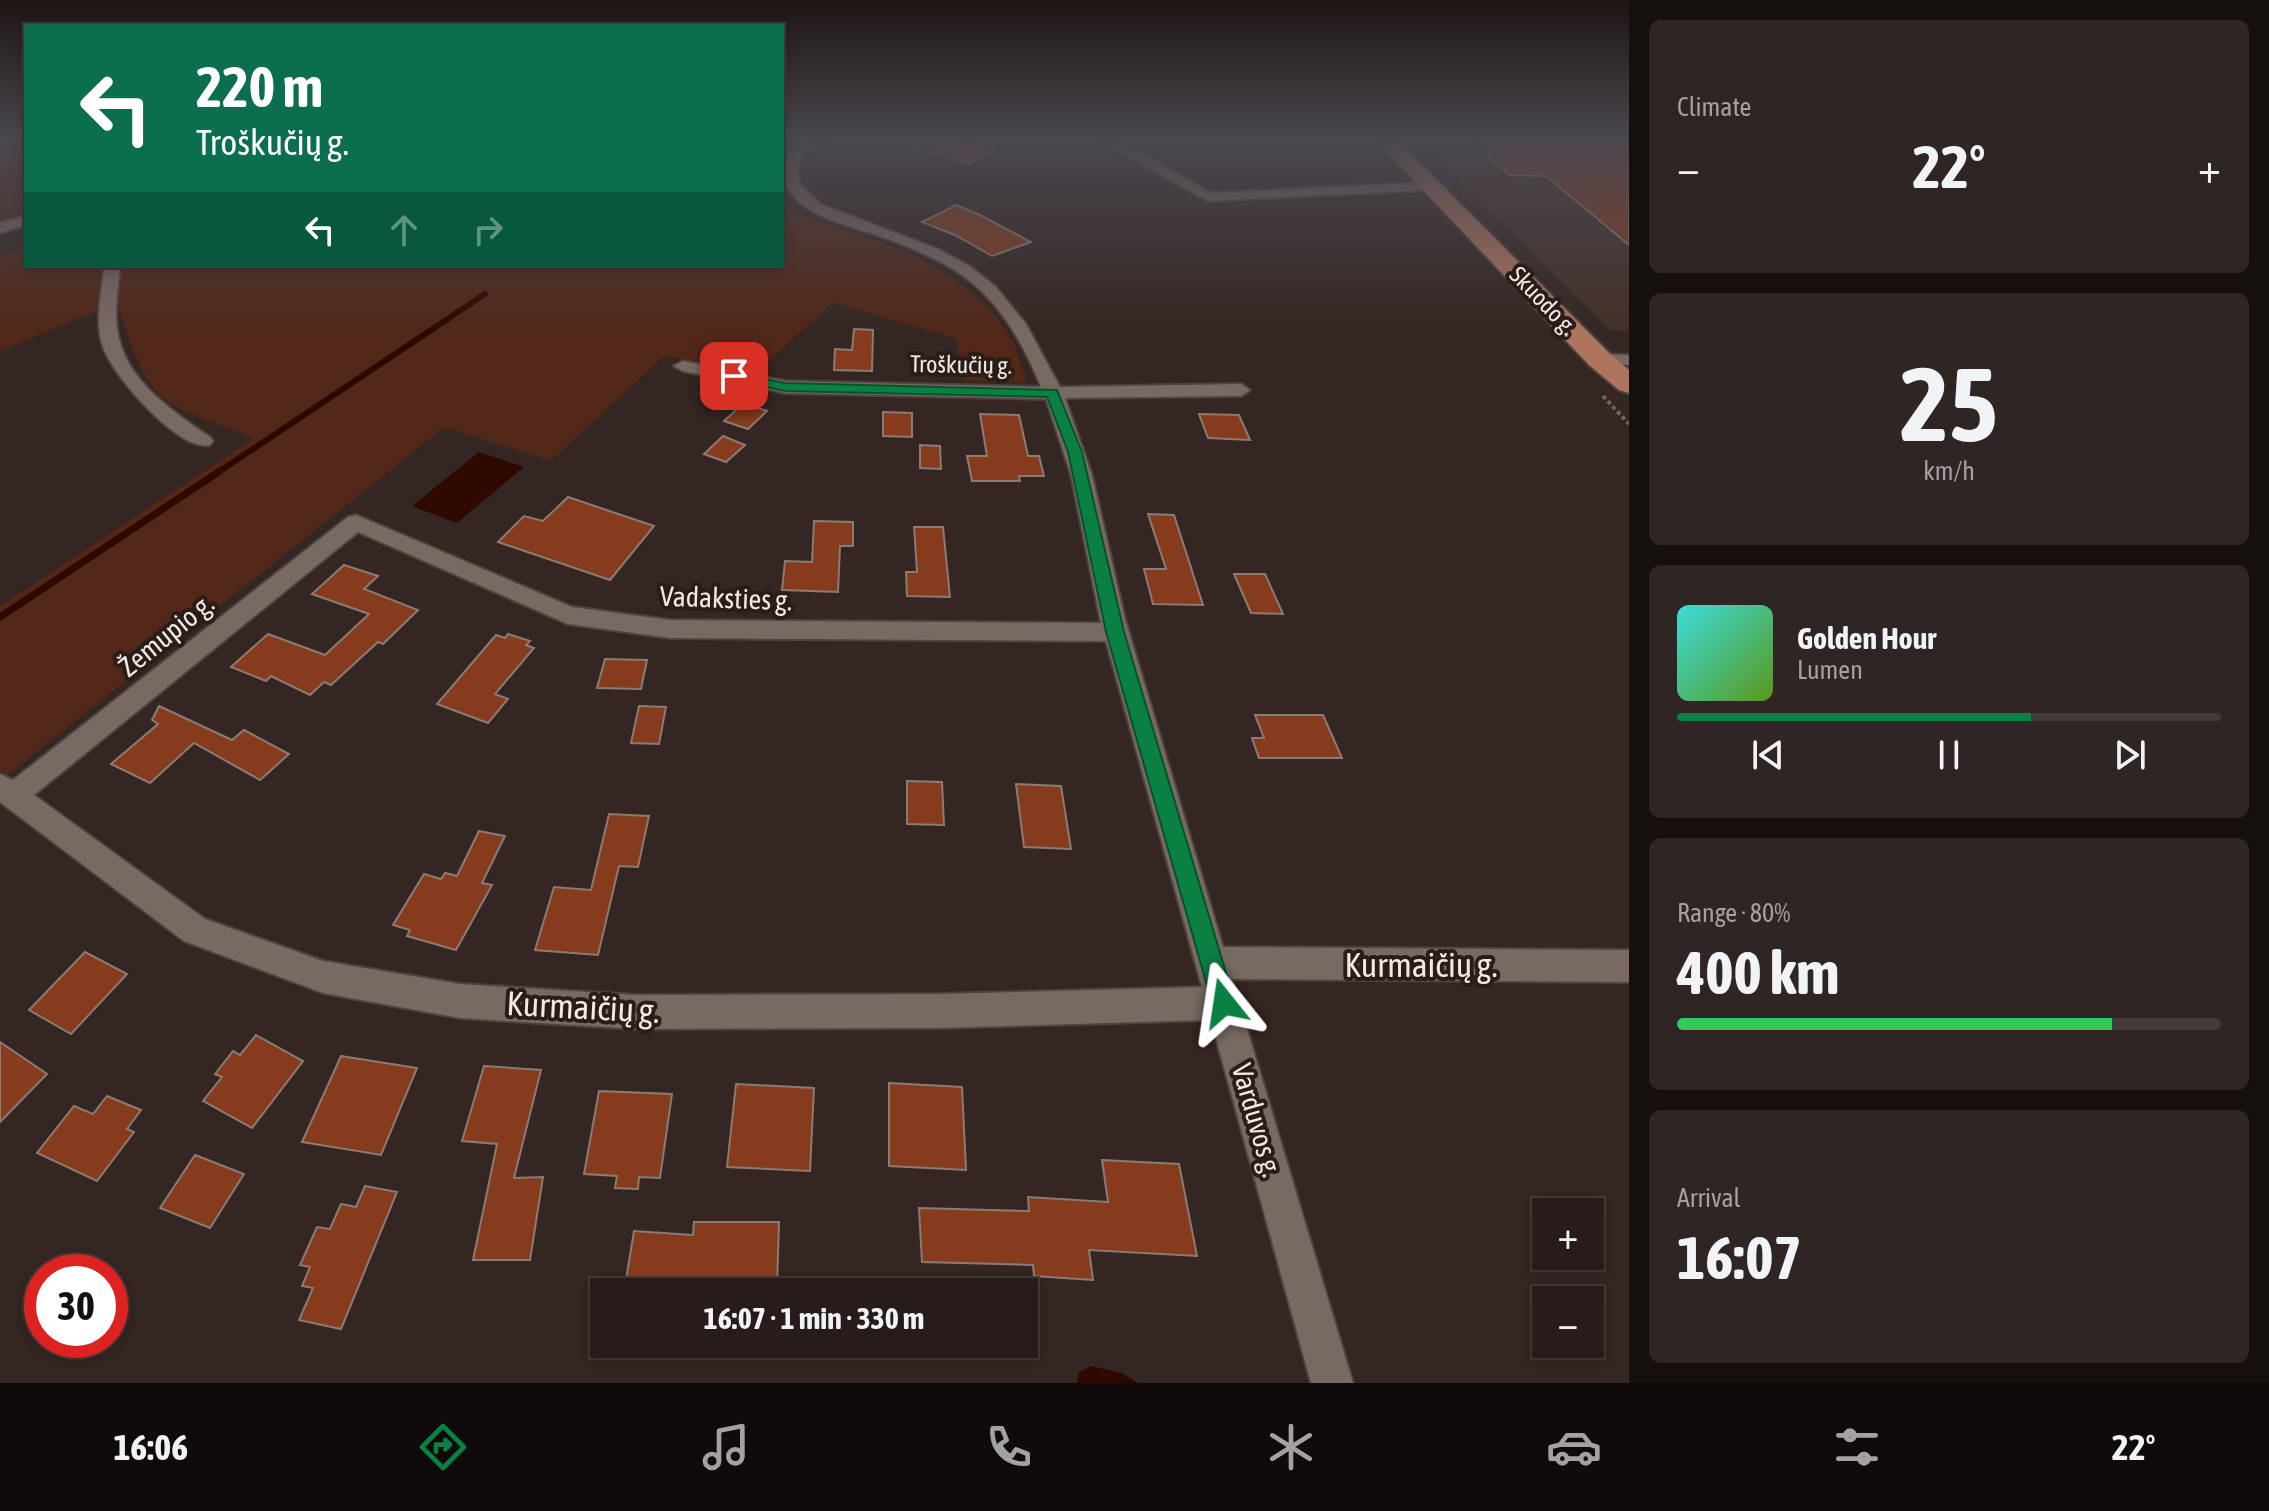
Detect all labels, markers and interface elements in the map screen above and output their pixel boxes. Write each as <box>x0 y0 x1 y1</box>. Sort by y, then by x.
text: 220 m <box>196 55 323 119</box>
icon: left <box>64 56 168 160</box>
text: Climate <box>1677 92 1751 122</box>
text: Troškučių g. <box>196 121 349 163</box>
text: 22° <box>1913 132 1985 201</box>
text: − <box>1677 142 1700 192</box>
text: + <box>2198 142 2221 192</box>
icon: left <box>298 208 342 252</box>
icon: ahead <box>382 208 426 252</box>
icon: right <box>466 208 510 252</box>
street label: Skuodo g. <box>1504 261 1582 340</box>
pin <box>700 342 768 410</box>
text: 25 <box>1900 344 1998 463</box>
street label: Troškučių g. <box>910 350 1012 379</box>
icon: arrive <box>712 354 756 398</box>
text: km/h <box>1923 456 1975 486</box>
street label: Vadaksties g. <box>659 580 793 616</box>
street label: Žemupio g. <box>112 587 220 683</box>
text: Golden Hour <box>1797 621 1936 655</box>
text: Lumen <box>1797 655 1863 685</box>
icon: previous <box>1746 733 1790 777</box>
icon: pause <box>1927 733 1971 777</box>
icon: next <box>2108 733 2152 777</box>
text: Range · 80% <box>1677 898 1790 928</box>
text: 400 km <box>1677 938 1839 1007</box>
street label: Kurmaičių g. <box>1344 945 1498 984</box>
position arrow <box>1182 961 1266 1045</box>
street label: Kurmaičių g. <box>506 983 660 1030</box>
street label: Varduvos g. <box>1226 1060 1288 1180</box>
text: Arrival <box>1677 1183 1741 1213</box>
map controls <box>1532 1198 1604 1358</box>
button: + <box>1532 1198 1604 1270</box>
text: 16:07 <box>1677 1223 1802 1292</box>
speed limit sign: 30 <box>24 1254 128 1358</box>
button: − <box>1532 1286 1604 1358</box>
text: 16:07 · 1 min · 330 m <box>704 1301 924 1335</box>
icon: directions <box>415 1419 471 1475</box>
icon: music <box>698 1419 754 1475</box>
icon: phone <box>981 1419 1037 1475</box>
icon: climate <box>1263 1419 1319 1475</box>
icon: car <box>1546 1419 1602 1475</box>
icon: filters <box>1829 1419 1885 1475</box>
text: 16:06 <box>113 1426 188 1468</box>
text: 22° <box>2112 1426 2156 1468</box>

